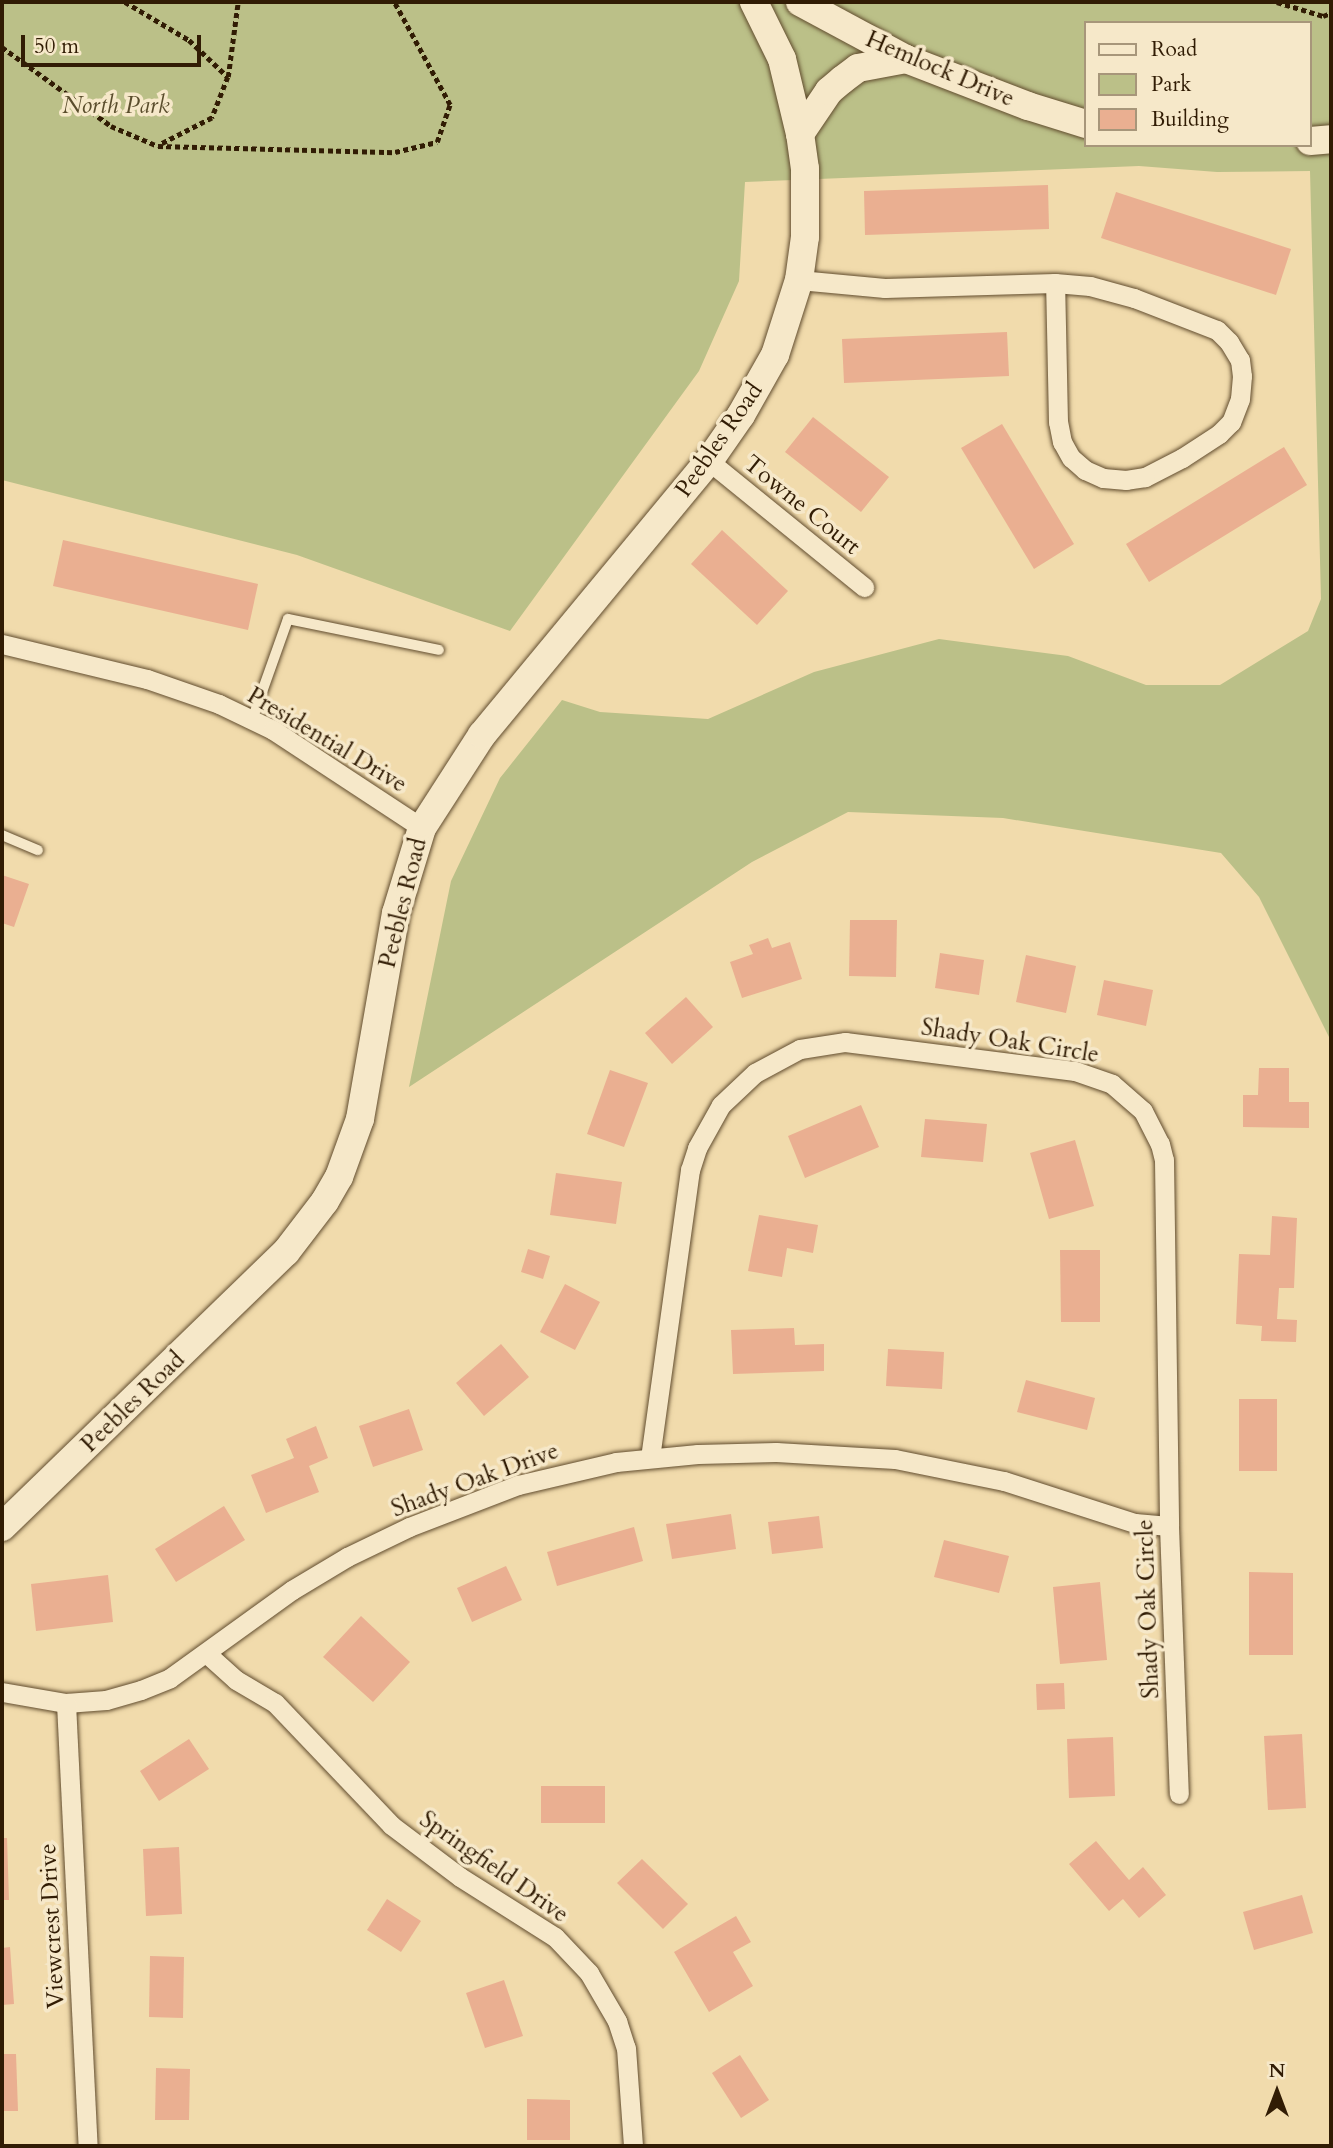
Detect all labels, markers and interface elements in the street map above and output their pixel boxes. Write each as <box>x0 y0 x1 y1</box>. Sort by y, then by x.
scale bar <box>24 21 205 65</box>
legend <box>1084 21 1312 147</box>
street label: Hemlock Drive <box>861 25 1019 113</box>
text: 50 m <box>34 32 79 61</box>
text: Road <box>1151 35 1197 64</box>
text: Park <box>1151 70 1191 99</box>
park label: North Park <box>62 92 170 120</box>
text: Building <box>1151 105 1229 134</box>
street label: Peebles Road <box>669 377 769 503</box>
street label: Towne Court <box>738 449 866 561</box>
street label: Presidential Drive <box>242 681 412 799</box>
street label: Peebles Road <box>373 835 433 971</box>
street label: Shady Oak Circle <box>919 1013 1101 1069</box>
street label: Peebles Road <box>75 1345 191 1459</box>
street label: Shady Oak Drive <box>387 1436 563 1524</box>
street label: Shady Oak Circle <box>1130 1519 1166 1699</box>
street label: Springfield Drive <box>414 1805 574 1929</box>
street label: Viewcrest Drive <box>33 1843 71 2009</box>
north arrow <box>1242 2057 1312 2127</box>
text: N <box>1269 2058 1285 2084</box>

